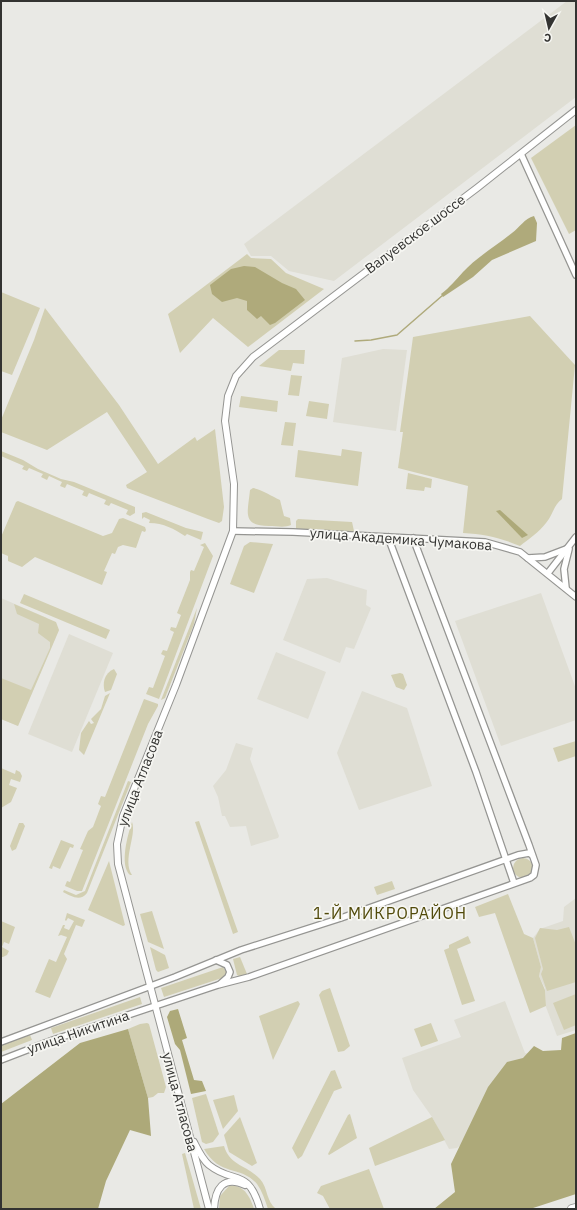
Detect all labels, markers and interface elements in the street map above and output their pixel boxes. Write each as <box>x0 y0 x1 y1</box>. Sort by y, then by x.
north arrow <box>529 8 569 48</box>
text: С <box>543 30 552 45</box>
street label: Валуевское шоссе <box>361 190 469 278</box>
street label: улица Академика Чумакова <box>309 524 493 554</box>
street label: улица Атласова <box>113 727 167 829</box>
district label: 1-Й МИКРОРАЙОН <box>313 903 467 923</box>
street label: улица Никитина <box>25 1006 132 1058</box>
street label: улица Атласова <box>158 1050 202 1154</box>

